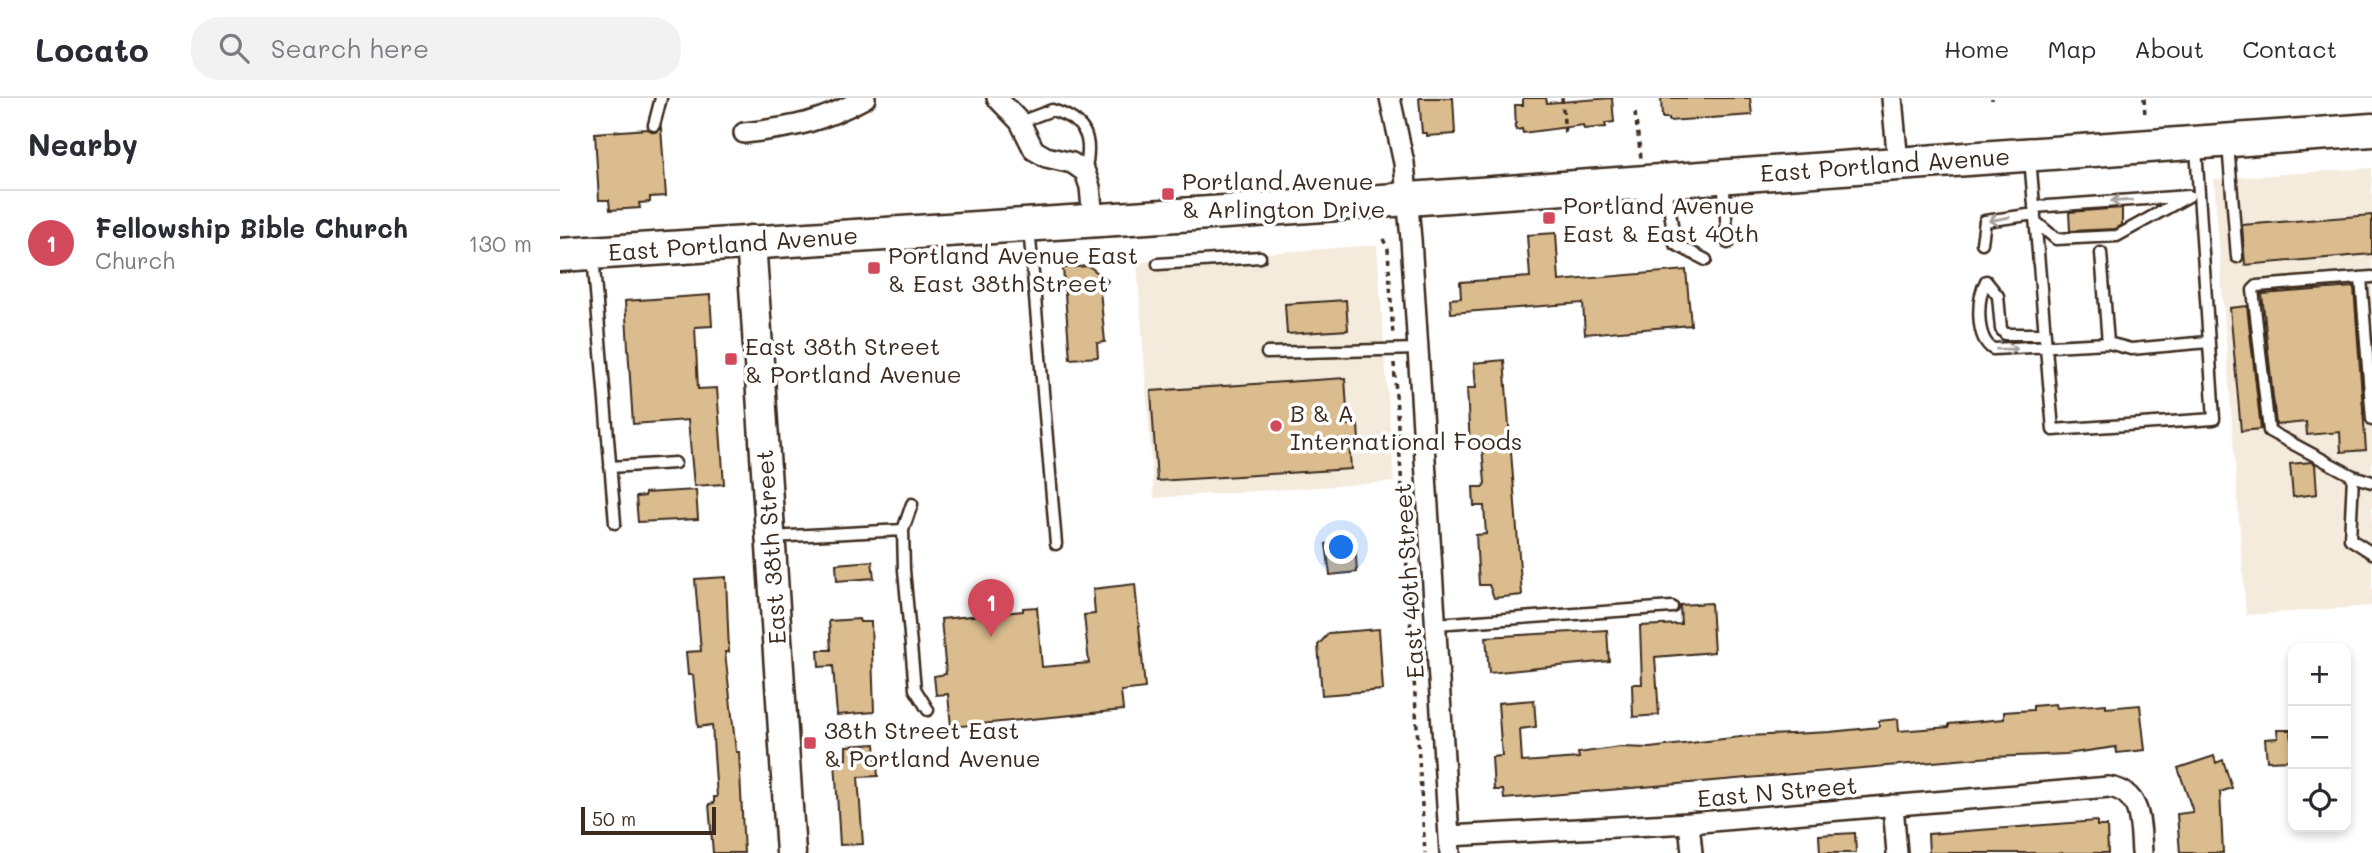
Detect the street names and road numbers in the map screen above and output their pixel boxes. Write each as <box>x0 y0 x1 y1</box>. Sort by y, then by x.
street label: East Portland Avenue <box>1759 140 2011 188</box>
street label: East Portland Avenue <box>607 219 859 267</box>
street label: East 38th Street <box>748 448 792 646</box>
street label: East 40th Street <box>1386 482 1430 680</box>
street label: East N Street <box>1696 769 1858 813</box>

